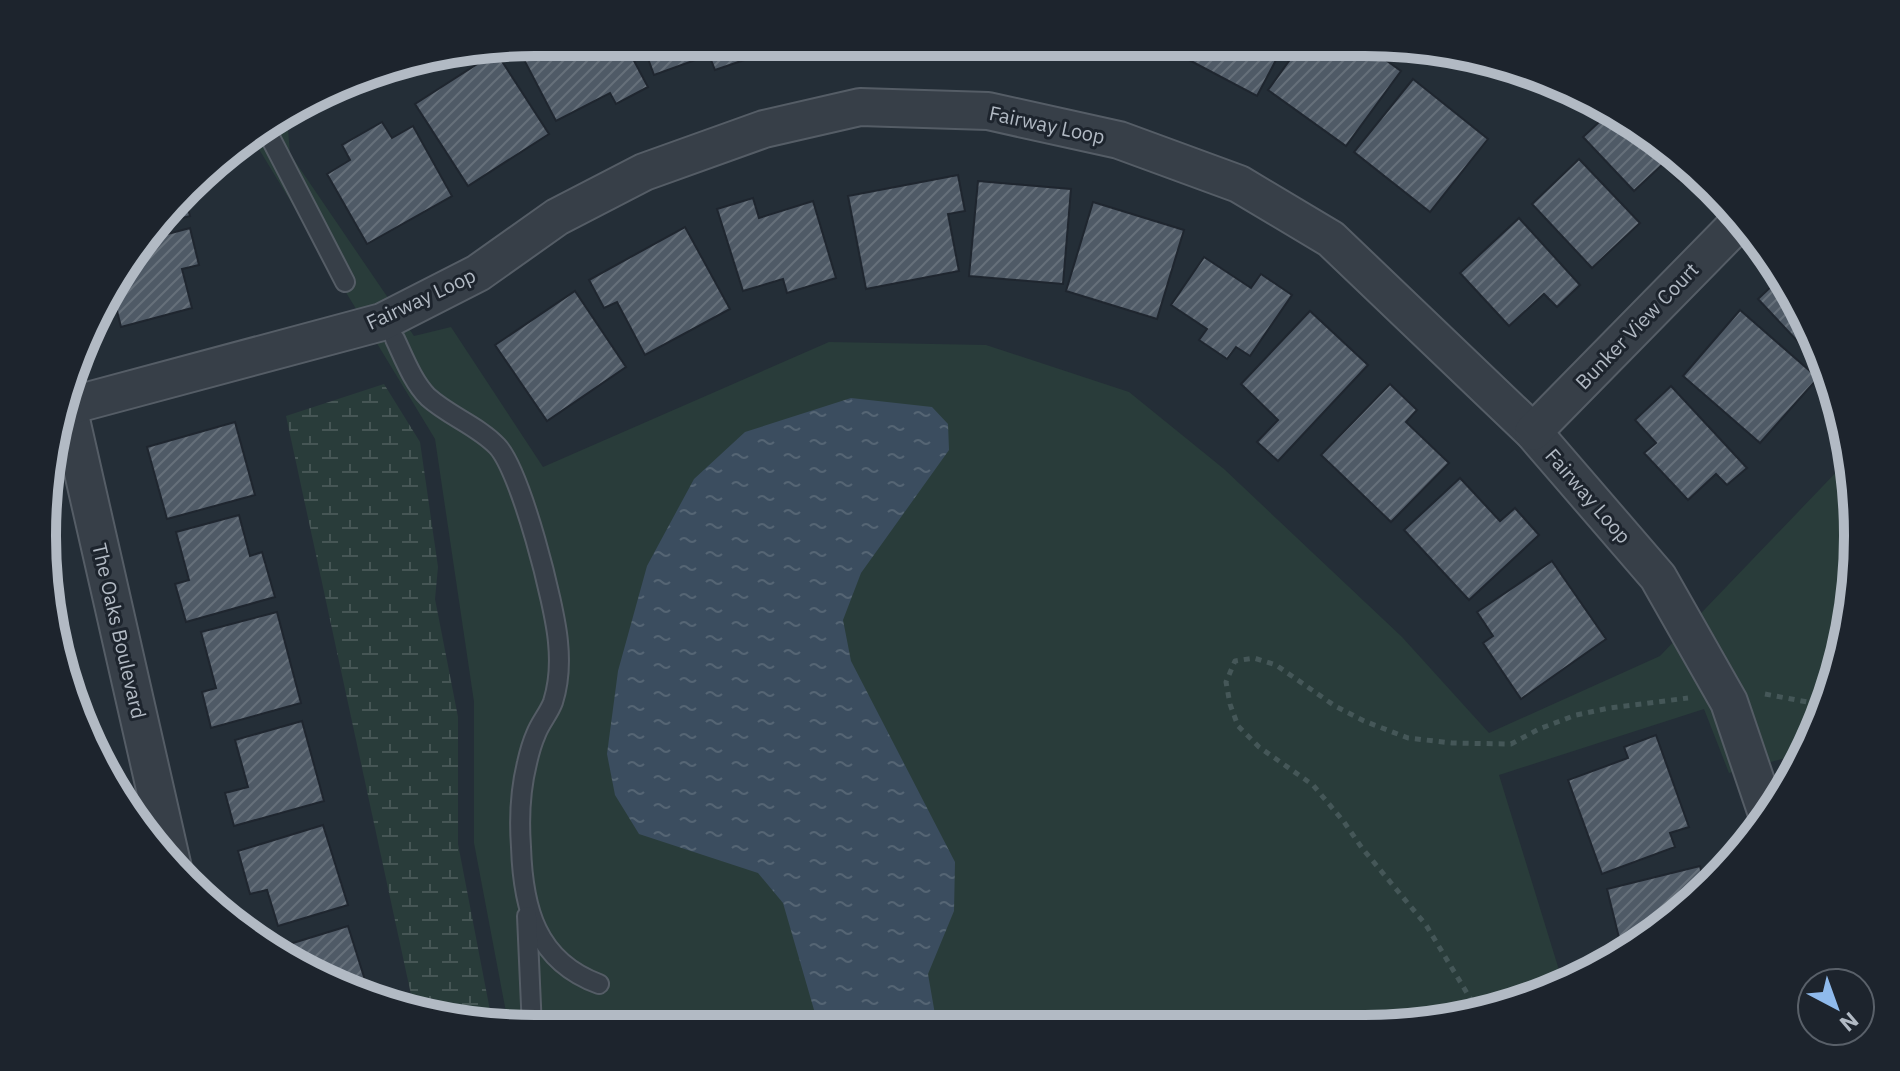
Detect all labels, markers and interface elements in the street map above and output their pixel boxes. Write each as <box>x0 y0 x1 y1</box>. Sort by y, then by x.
street label: Fairway Loop <box>987 99 1108 150</box>
street label: Bunker View Court <box>1569 256 1704 395</box>
street label: Fairway Loop <box>362 261 480 336</box>
street label: Fairway Loop <box>1540 442 1637 549</box>
street label: The Oaks Boulevard <box>86 541 153 721</box>
north arrow <box>1796 967 1876 1047</box>
text: N <box>1834 1006 1865 1039</box>

